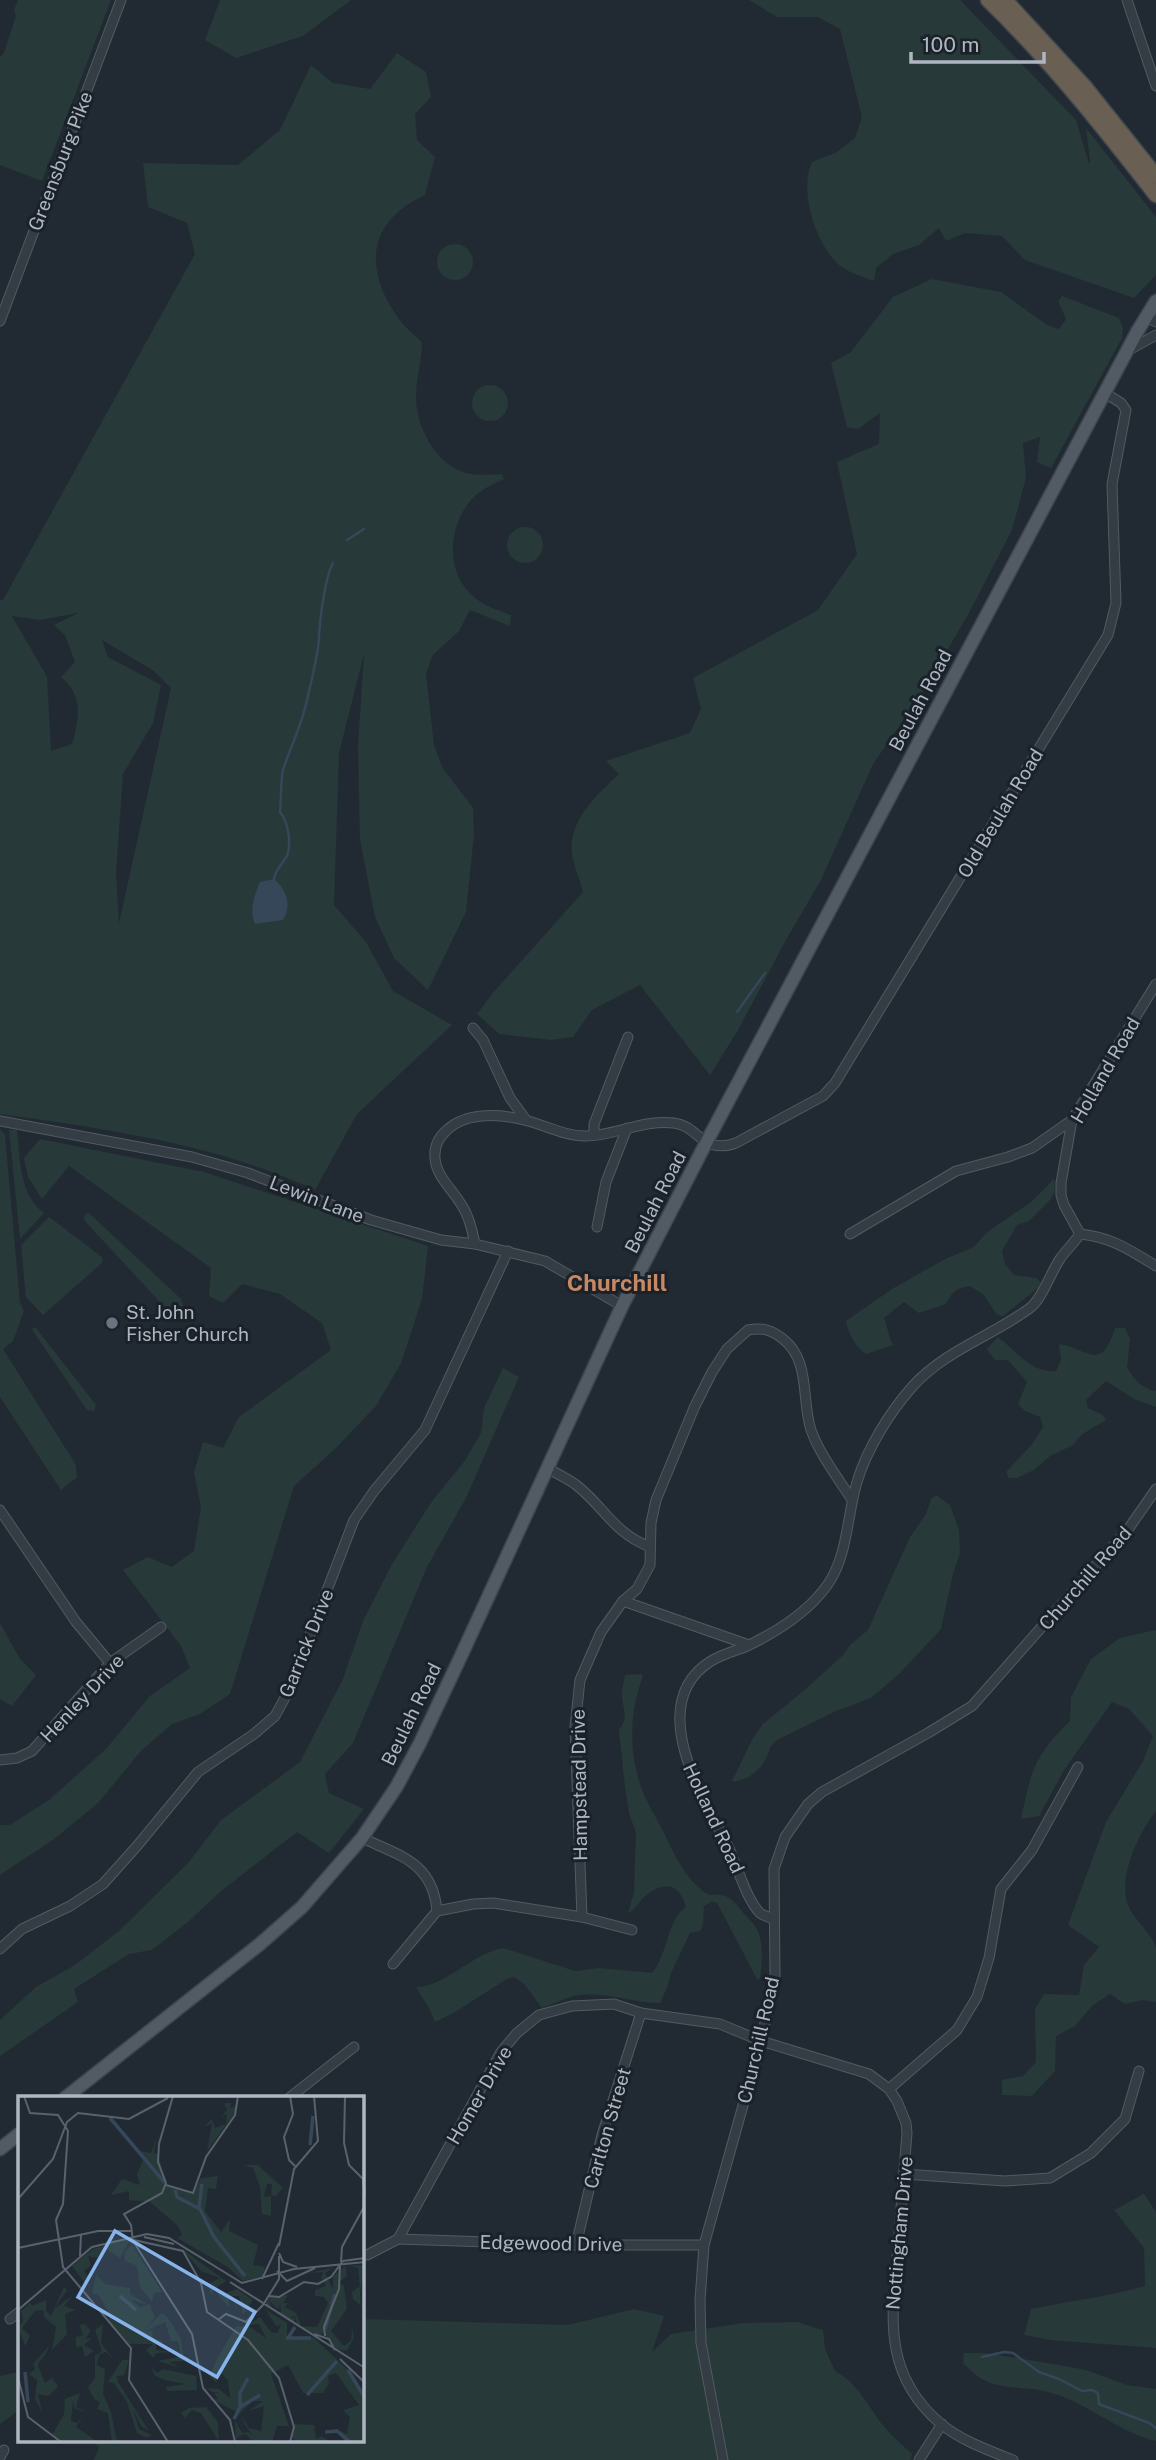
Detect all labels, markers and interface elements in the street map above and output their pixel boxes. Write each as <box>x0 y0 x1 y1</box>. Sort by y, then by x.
scale bar <box>911 21 1044 65</box>
text: 100 m <box>922 32 979 57</box>
street label: Greensburg Pike <box>23 88 97 234</box>
street label: Beulah Road <box>884 646 956 754</box>
street label: Old Beulah Road <box>953 745 1047 881</box>
street label: Holland Road <box>1066 1013 1144 1127</box>
street label: Beulah Road <box>620 1147 690 1257</box>
street label: Lewin Lane <box>267 1171 367 1227</box>
district label: Churchill <box>567 1269 667 1296</box>
place label: St. John Fisher Church <box>126 1301 249 1345</box>
marker: St. John Fisher Church <box>104 1315 120 1331</box>
street label: Churchill Road <box>1034 1522 1136 1634</box>
street label: Garrick Drive <box>274 1586 338 1700</box>
street label: Henley Drive <box>36 1649 128 1747</box>
street label: Beulah Road <box>377 1659 445 1769</box>
street label: Hampstead Drive <box>567 1709 591 1861</box>
street label: Holland Road <box>679 1760 749 1876</box>
street label: Churchill Road <box>733 1975 783 2105</box>
street label: Homer Drive <box>442 2042 516 2148</box>
street label: Carlton Street <box>579 2065 635 2191</box>
inset map <box>18 2096 364 2442</box>
street label: Nottingham Drive <box>881 2155 917 2311</box>
street label: Edgewood Drive <box>479 2231 623 2255</box>

